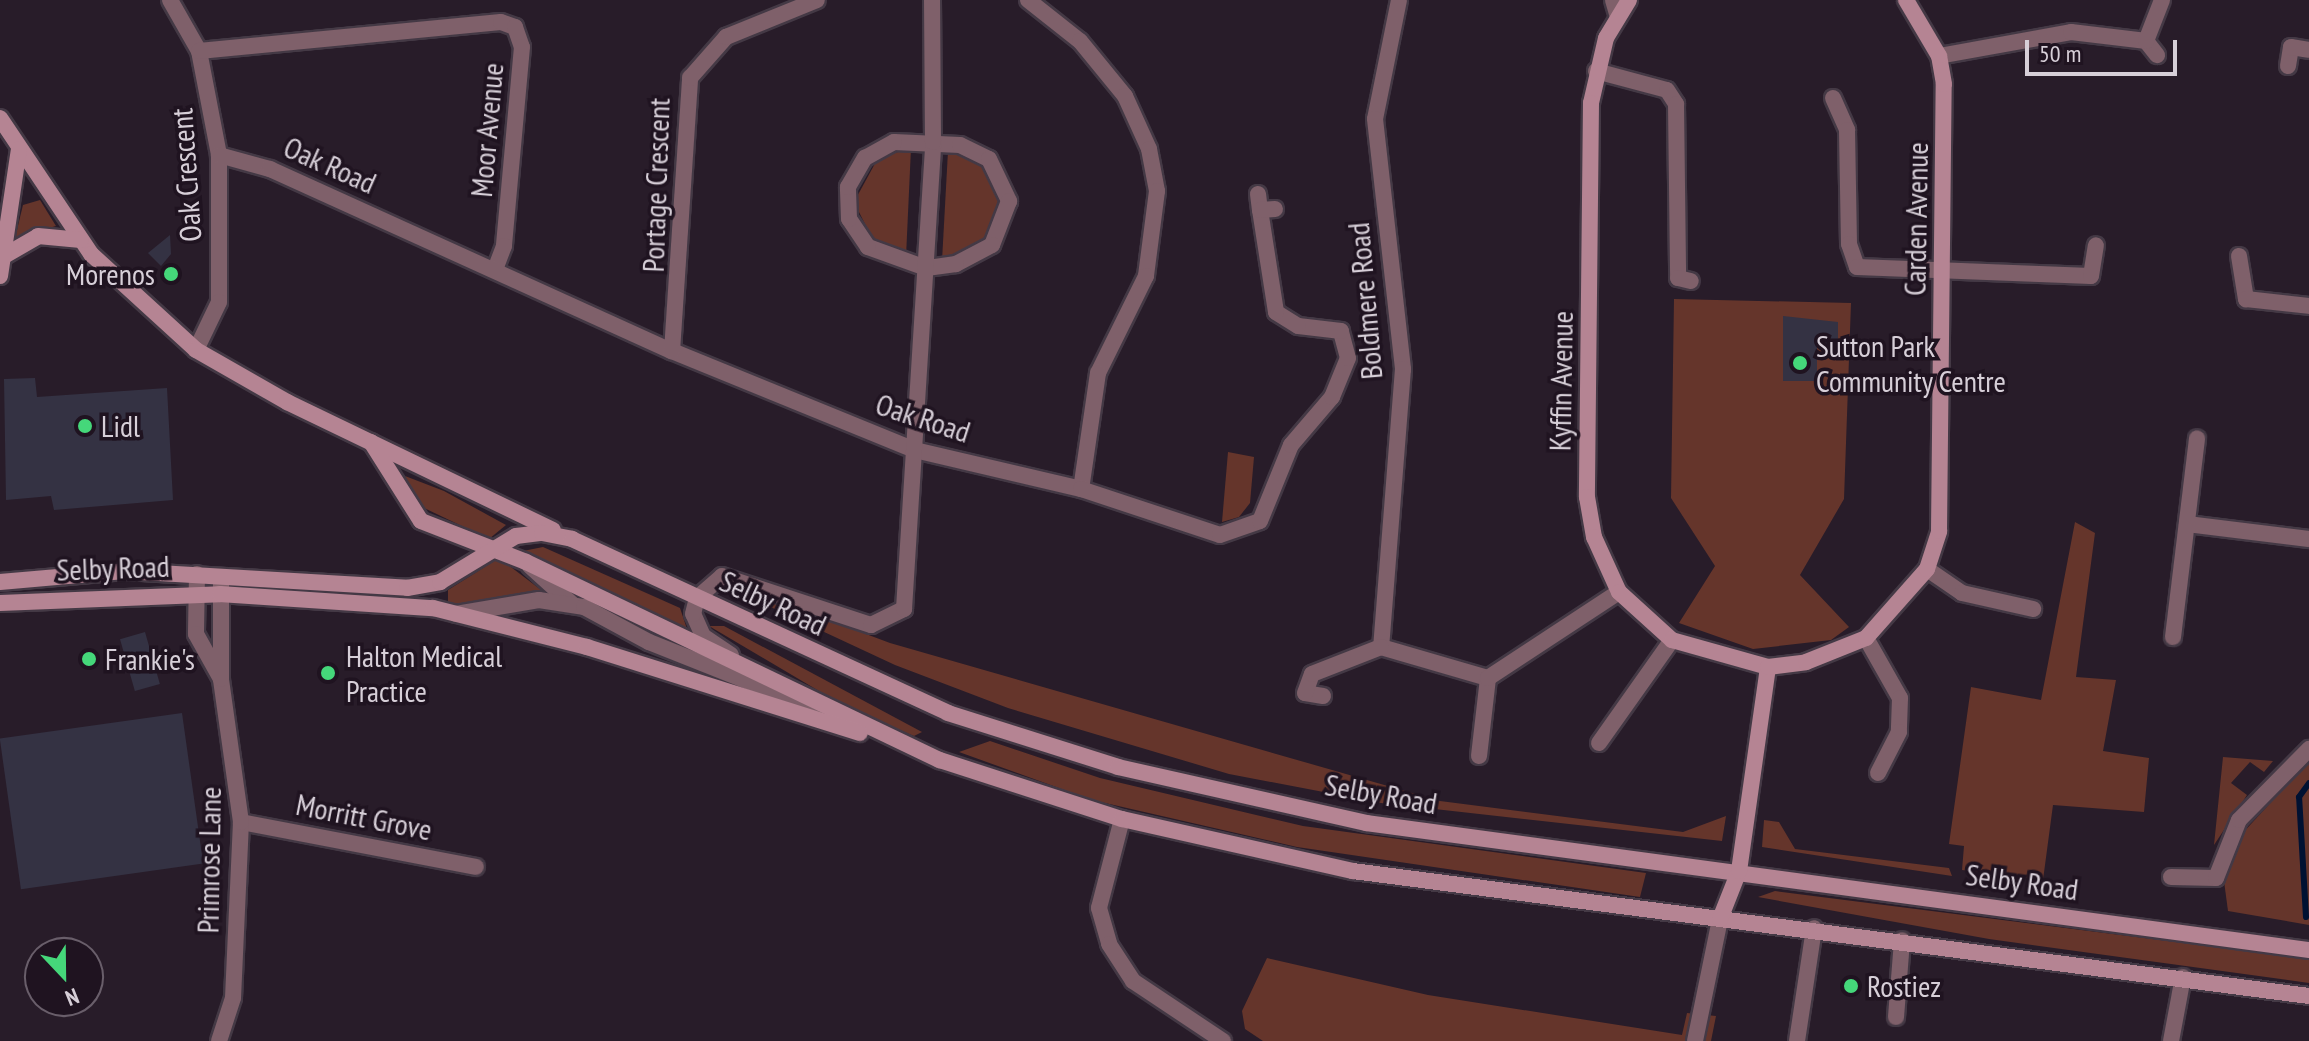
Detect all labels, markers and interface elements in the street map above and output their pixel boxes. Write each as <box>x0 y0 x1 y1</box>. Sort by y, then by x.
scale bar <box>2029 24 2181 74</box>
text: 50 m <box>2039 38 2081 69</box>
street label: Moor Avenue <box>463 61 511 199</box>
street label: Portage Crescent <box>635 97 677 273</box>
street label: Oak Crescent <box>163 107 209 243</box>
street label: Oak Road <box>278 129 382 201</box>
street label: Carden Avenue <box>1897 142 1935 296</box>
street label: Boldmere Road <box>1340 221 1390 381</box>
place label: Morenos <box>66 256 155 292</box>
marker: Morenos <box>162 265 180 283</box>
street label: Kyffin Avenue <box>1542 310 1580 452</box>
place label: Sutton Park Community Centre <box>1816 328 2007 398</box>
marker: Sutton Park Community Centre <box>1791 354 1809 372</box>
street label: Oak Road <box>871 386 975 450</box>
place label: Lidl <box>101 408 140 444</box>
marker: Lidl <box>76 417 94 435</box>
street label: Selby Road <box>56 548 170 588</box>
street label: Selby Road <box>714 563 832 643</box>
place label: Halton Medical Practice <box>346 638 502 708</box>
place label: Frankie's <box>105 641 195 677</box>
marker: Frankie's <box>80 650 98 668</box>
marker: Halton Medical Practice <box>317 662 339 684</box>
street label: Selby Road <box>1322 766 1440 822</box>
street label: Primrose Lane <box>190 786 228 934</box>
street label: Morritt Grove <box>293 786 435 848</box>
street label: Selby Road <box>1963 856 2081 908</box>
north arrow <box>24 937 104 1017</box>
place label: Rostiez <box>1867 968 1941 1004</box>
marker: Rostiez <box>1842 977 1860 995</box>
text: N <box>61 982 83 1013</box>

